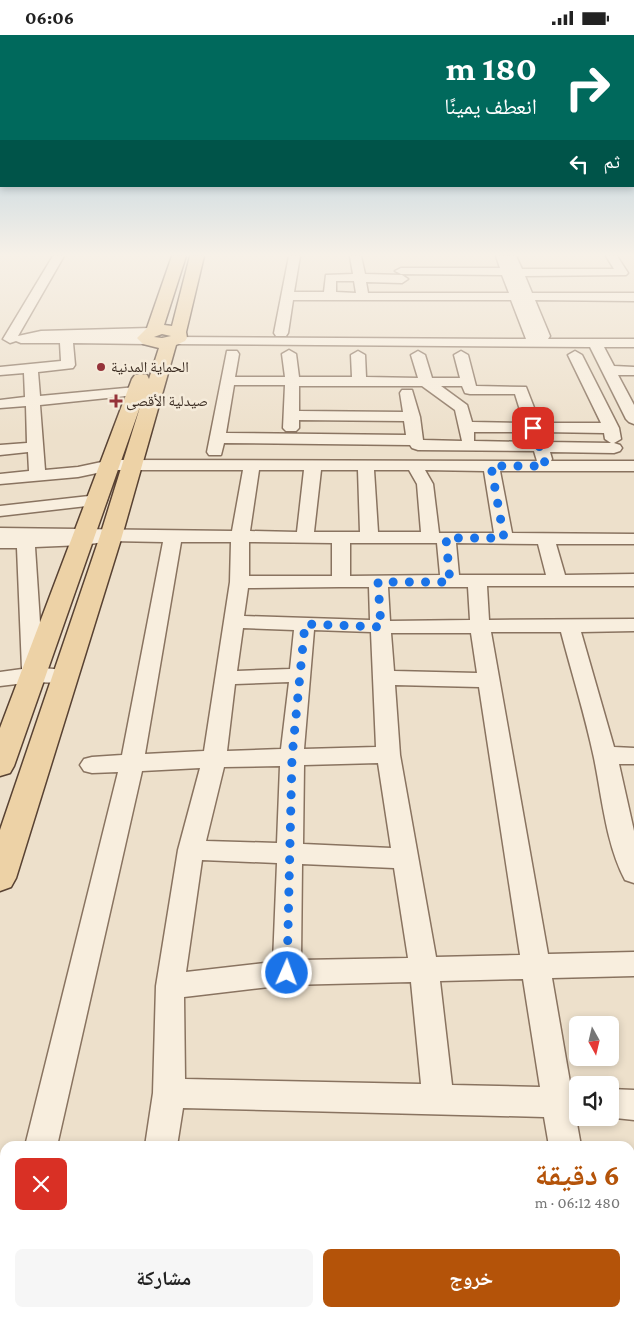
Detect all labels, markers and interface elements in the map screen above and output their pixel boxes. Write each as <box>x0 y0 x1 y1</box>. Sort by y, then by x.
text: 06:06 <box>25 7 74 28</box>
text: 180 m <box>446 49 537 88</box>
icon: right <box>555 55 620 120</box>
text: انعطف يمينًا <box>444 94 537 119</box>
icon: left <box>565 150 593 178</box>
text: ثم <box>603 151 620 172</box>
place label: الحماية المدنية <box>111 359 189 375</box>
marker: الحماية المدنية <box>95 361 107 373</box>
place label: صيدلية الأقصى <box>126 393 208 411</box>
marker: صيدلية الأقصى <box>110 395 122 407</box>
pin <box>512 407 554 449</box>
icon: arrive <box>519 414 547 442</box>
position arrow <box>260 946 312 998</box>
north arrow <box>569 1016 619 1066</box>
map controls <box>569 1016 619 1126</box>
button: sound <box>569 1076 619 1126</box>
button: close <box>15 1158 67 1210</box>
text: 6 دقيقة <box>535 1158 620 1191</box>
text: 480 m · 06:12 <box>535 1194 620 1211</box>
button: مشاركة <box>15 1249 313 1307</box>
button: خروج <box>323 1249 620 1307</box>

